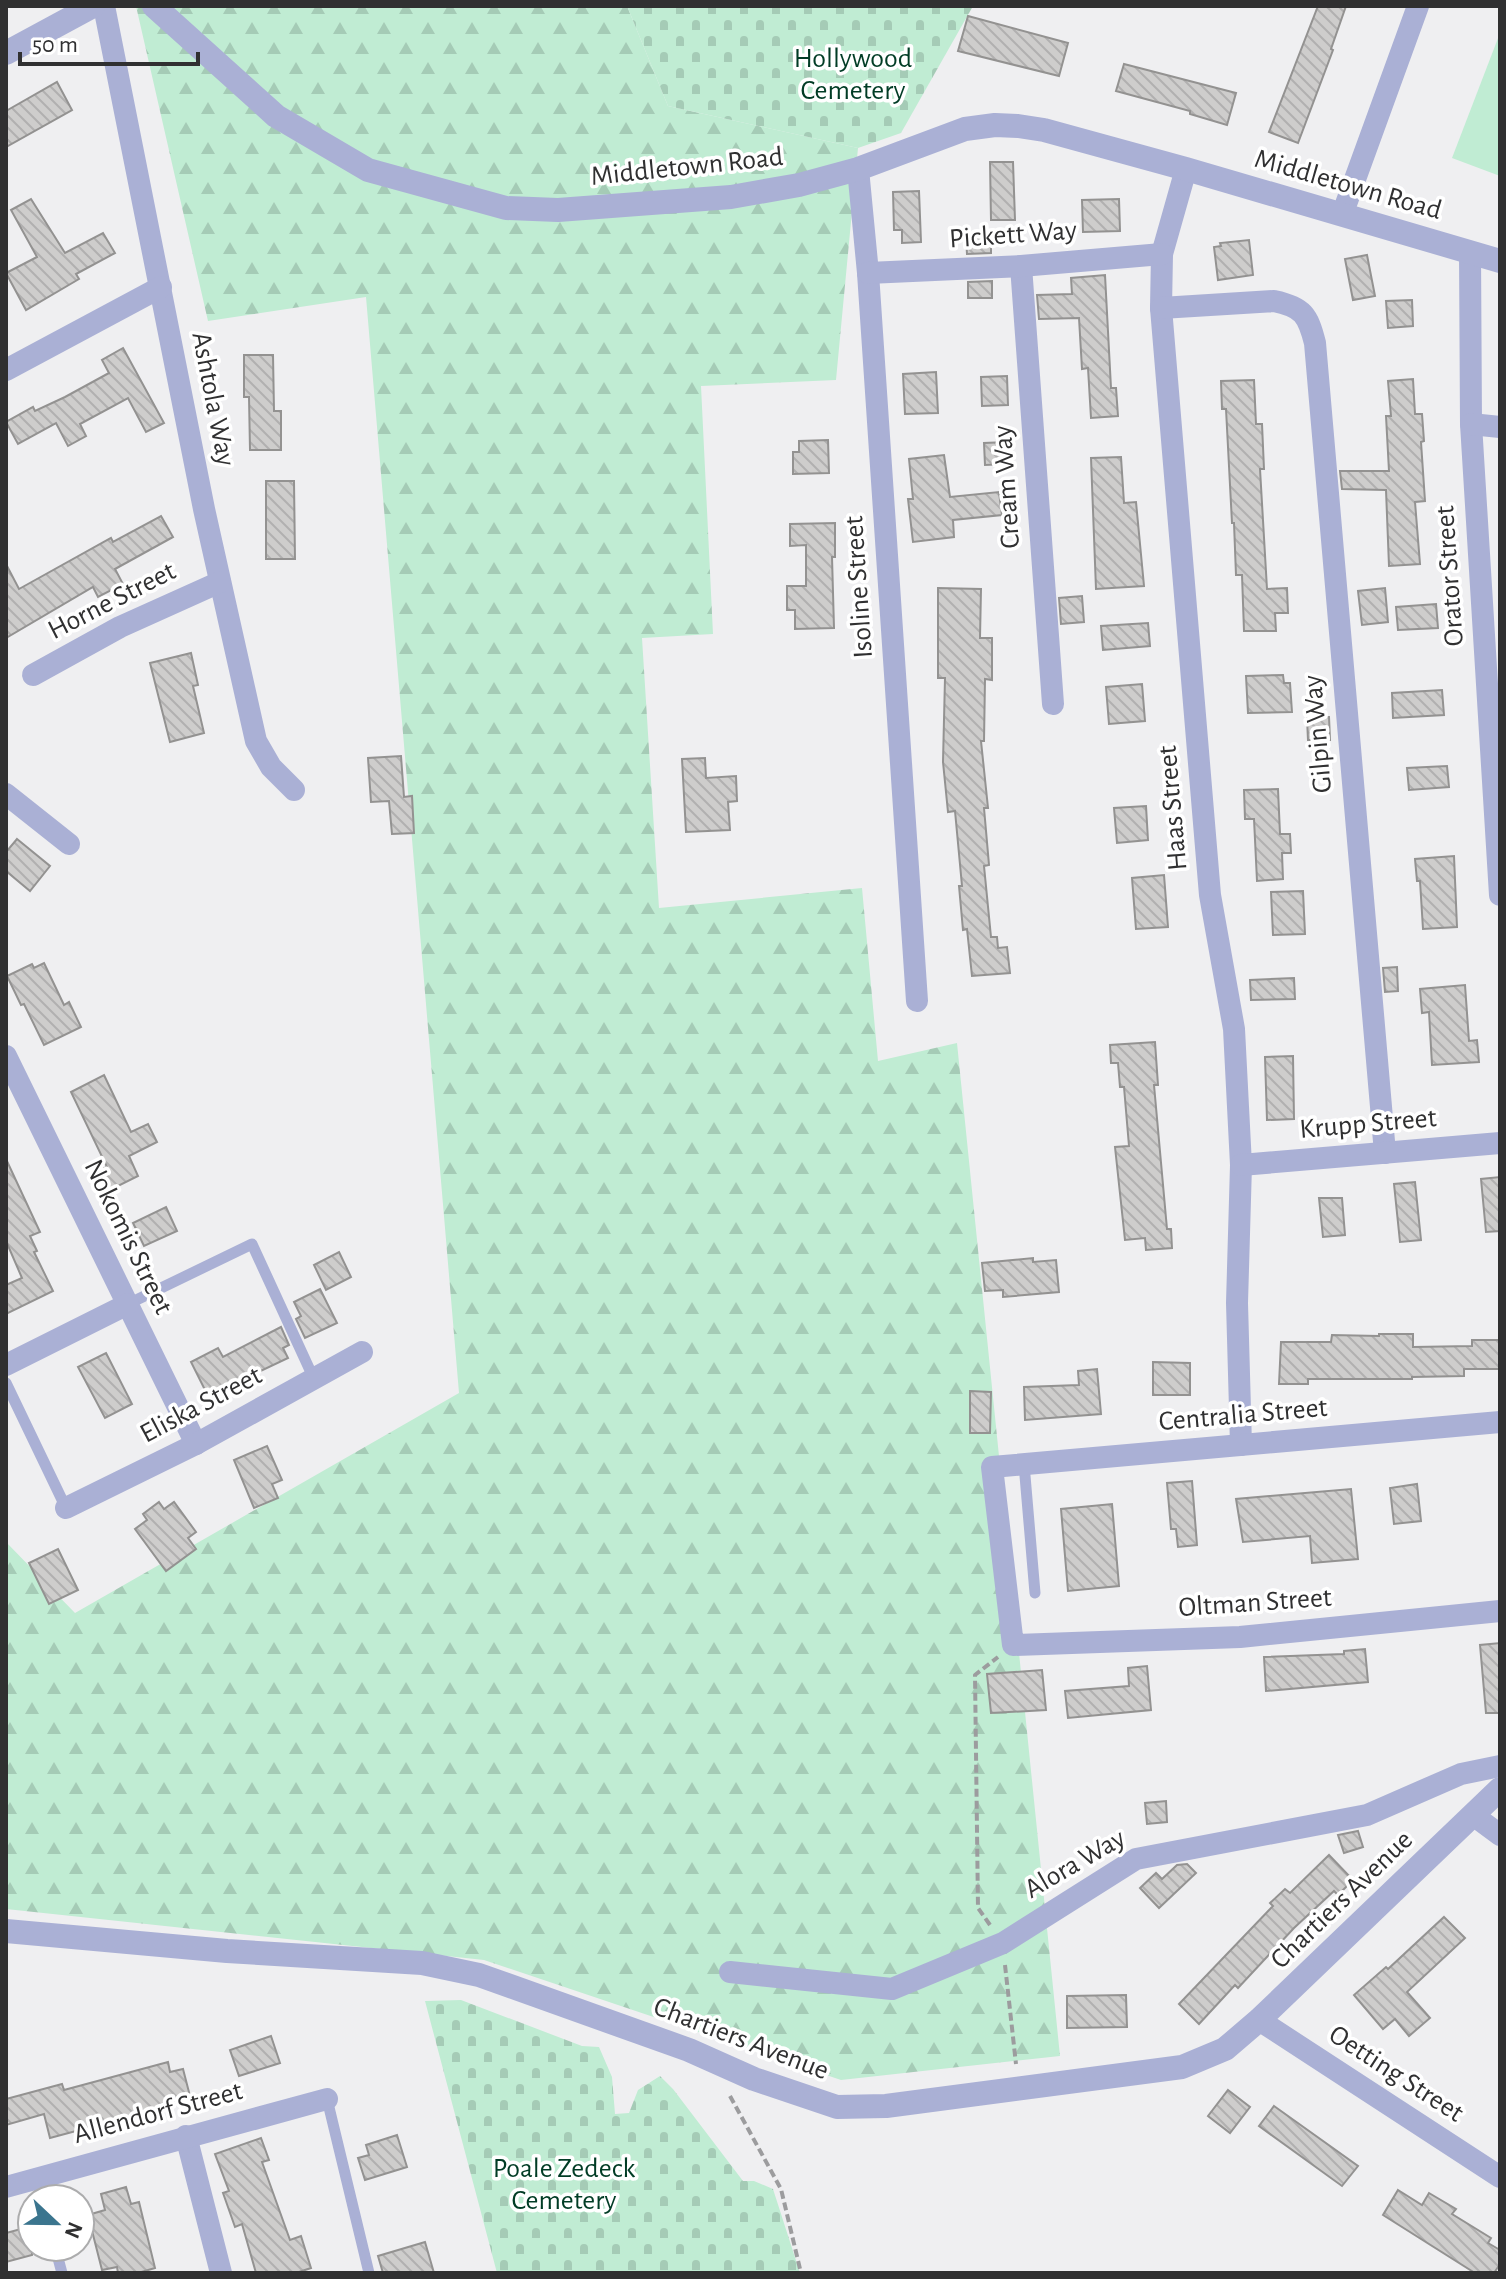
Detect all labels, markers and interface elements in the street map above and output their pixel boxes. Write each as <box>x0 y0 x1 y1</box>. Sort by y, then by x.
scale bar <box>20 16 198 66</box>
text: 50 m <box>32 33 78 57</box>
park label: Hollywood Cemetery <box>794 45 912 105</box>
street label: Middletown Road <box>589 143 785 191</box>
street label: Middletown Road <box>1251 145 1445 225</box>
street label: Pickett Way <box>948 217 1078 253</box>
street label: Ashtola Way <box>186 330 240 468</box>
street label: Cream Way <box>989 424 1025 550</box>
street label: Orator Street <box>1431 505 1469 647</box>
street label: Isoline Street <box>840 515 878 659</box>
street label: Horne Street <box>44 557 180 645</box>
street label: Gilpin Way <box>1299 674 1337 794</box>
street label: Haas Street <box>1154 744 1192 872</box>
street label: Krupp Street <box>1298 1104 1438 1144</box>
street label: Nokomis Street <box>79 1155 177 1319</box>
street label: Eliska Street <box>136 1361 266 1449</box>
street label: Centralia Street <box>1158 1394 1329 1436</box>
street label: Oltman Street <box>1177 1584 1333 1622</box>
street label: Alora Way <box>1020 1824 1130 1904</box>
street label: Chartiers Avenue <box>1266 1826 1418 1974</box>
street label: Chartiers Avenue <box>650 1993 832 2085</box>
street label: Oetting Street <box>1324 2020 1468 2128</box>
street label: Allendorf Street <box>71 2077 245 2149</box>
park label: Poale Zedeck Cemetery <box>493 2155 635 2215</box>
north arrow <box>16 2183 96 2263</box>
text: N <box>61 2219 87 2241</box>

